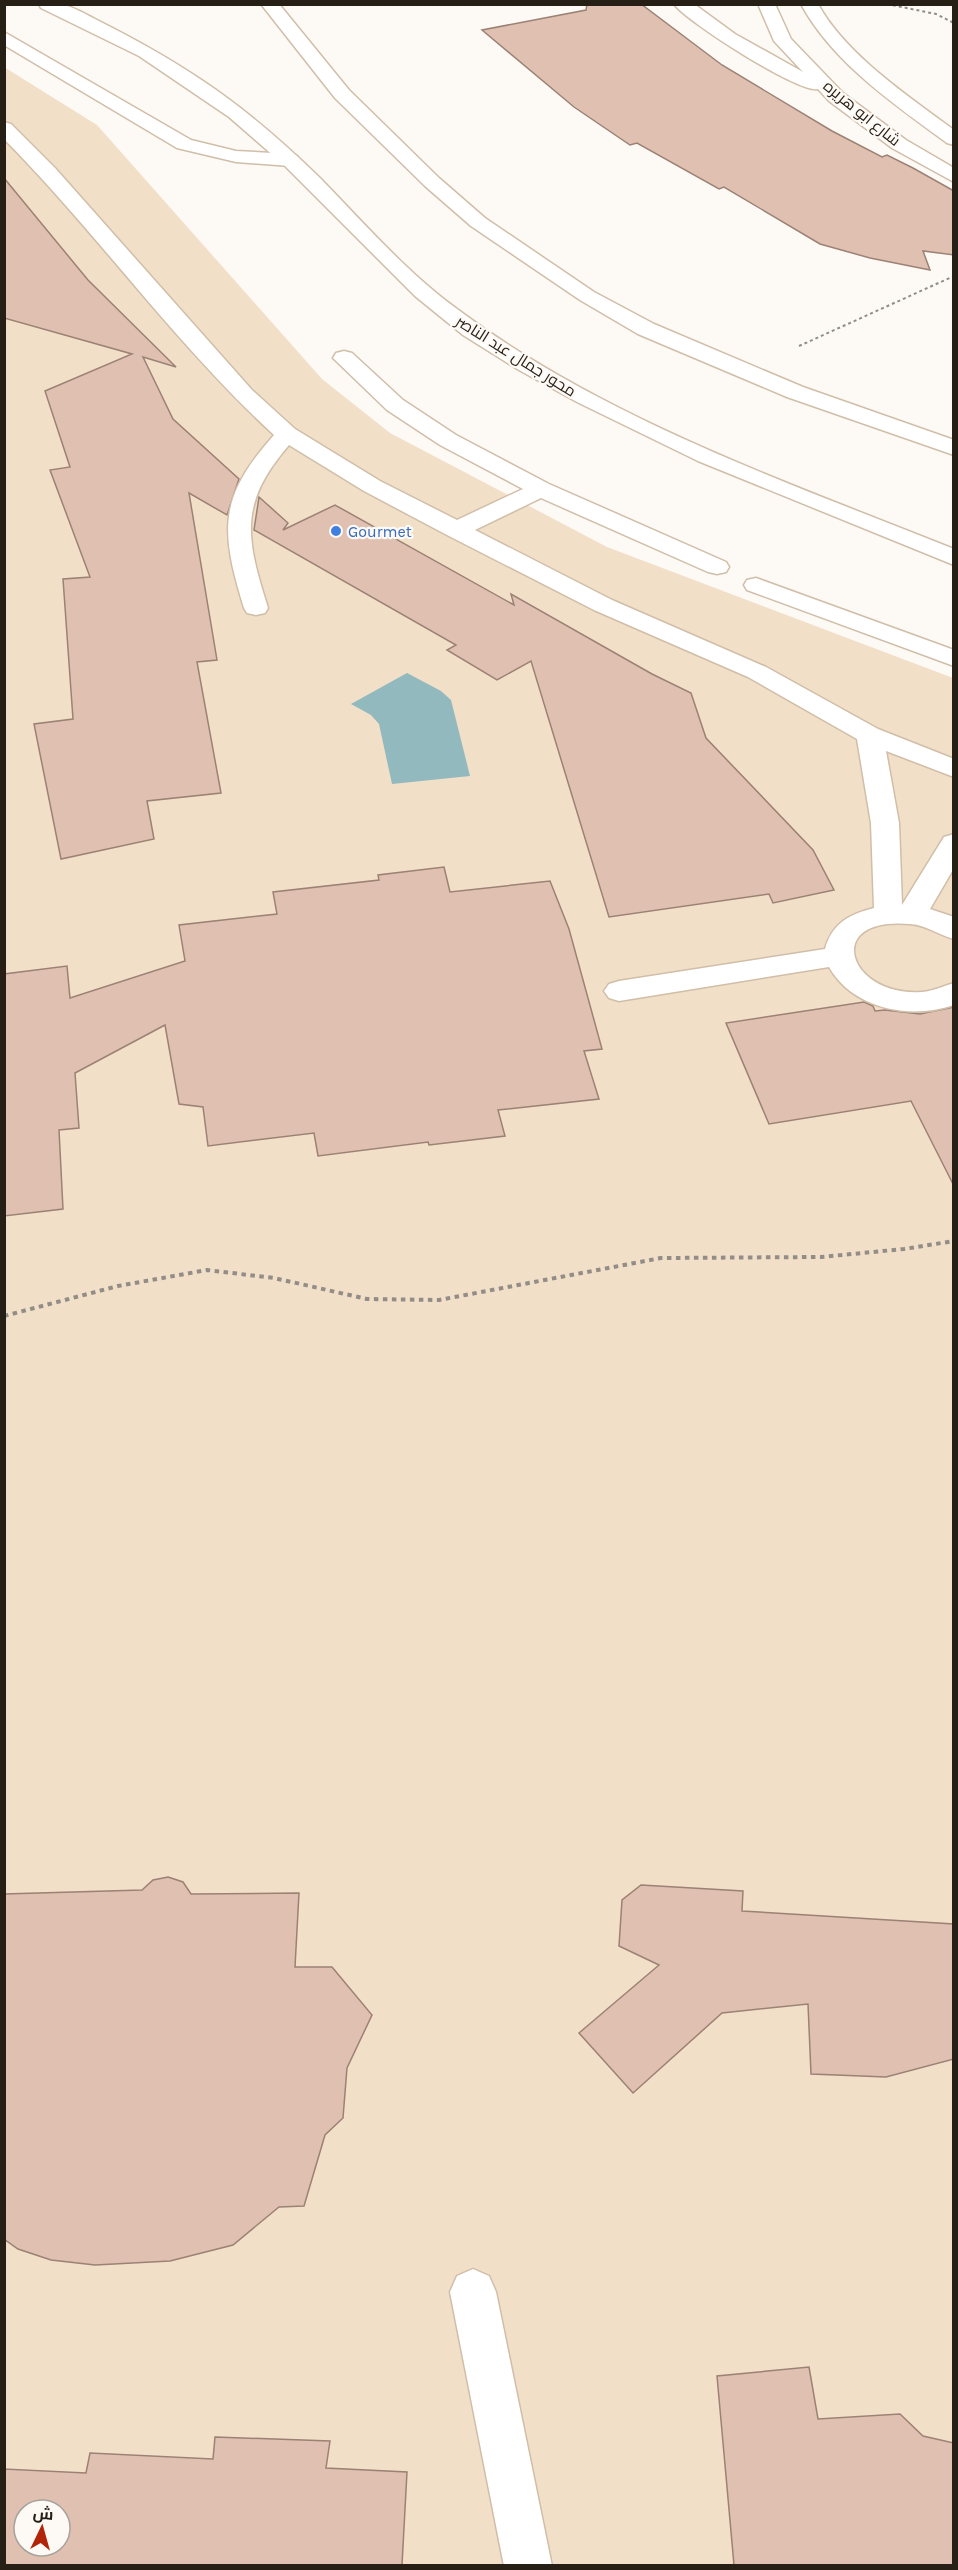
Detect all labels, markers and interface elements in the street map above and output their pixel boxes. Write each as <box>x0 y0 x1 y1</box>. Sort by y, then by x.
street label: شارع ابو هريره <box>818 76 904 151</box>
street label: محور جمال عبد الناصر <box>451 311 580 401</box>
place label: Gourmet <box>348 522 412 541</box>
marker: Gourmet <box>329 524 343 538</box>
north arrow <box>12 2498 72 2558</box>
text: ش <box>32 2503 54 2524</box>

